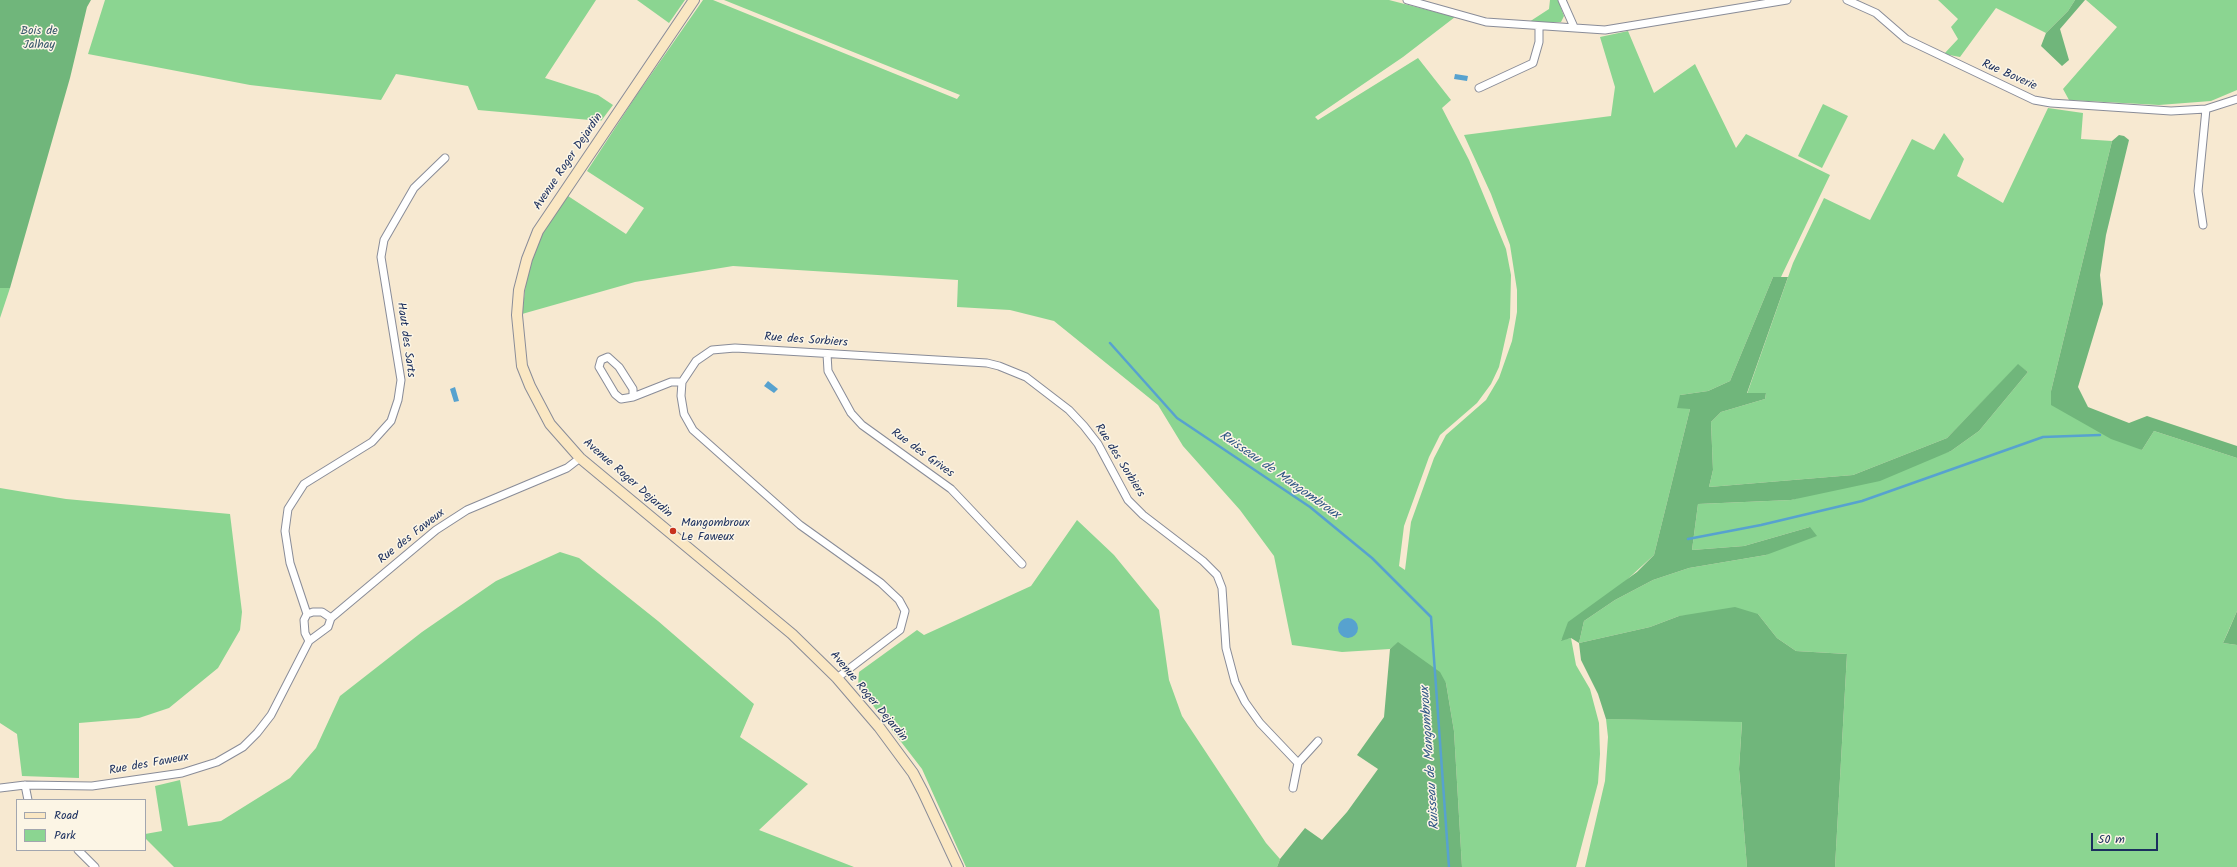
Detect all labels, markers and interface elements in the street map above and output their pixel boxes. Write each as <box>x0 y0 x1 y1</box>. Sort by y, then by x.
park label: Bois de Jalhay <box>20 25 58 53</box>
street label: Rue Boverie <box>1979 57 2039 95</box>
street label: Avenue Roger Dejardin <box>531 111 607 213</box>
street label: Haut des Sarts <box>393 301 417 379</box>
street label: Rue des Sorbiers <box>764 331 848 351</box>
street label: Rue des Sorbiers <box>1091 422 1147 500</box>
street label: Rue des Grives <box>888 426 956 482</box>
water label: Ruisseau de Mangombroux <box>1216 428 1342 524</box>
street label: Avenue Roger Dejardin <box>579 436 675 522</box>
street label: Rue des Faweux <box>376 507 448 567</box>
place label: Mangombroux Le Faweux <box>681 517 750 545</box>
marker: Mangombroux Le Faweux <box>668 526 678 536</box>
street label: Avenue Roger Dejardin <box>826 649 910 745</box>
water label: Ruisseau de Mangombroux <box>1418 686 1444 830</box>
street label: Rue des Faweux <box>108 751 190 779</box>
legend <box>16 799 146 851</box>
text: Road <box>54 806 78 825</box>
scale bar <box>2093 825 2160 851</box>
text: Park <box>54 826 76 845</box>
text: 50 m <box>2098 830 2125 849</box>

